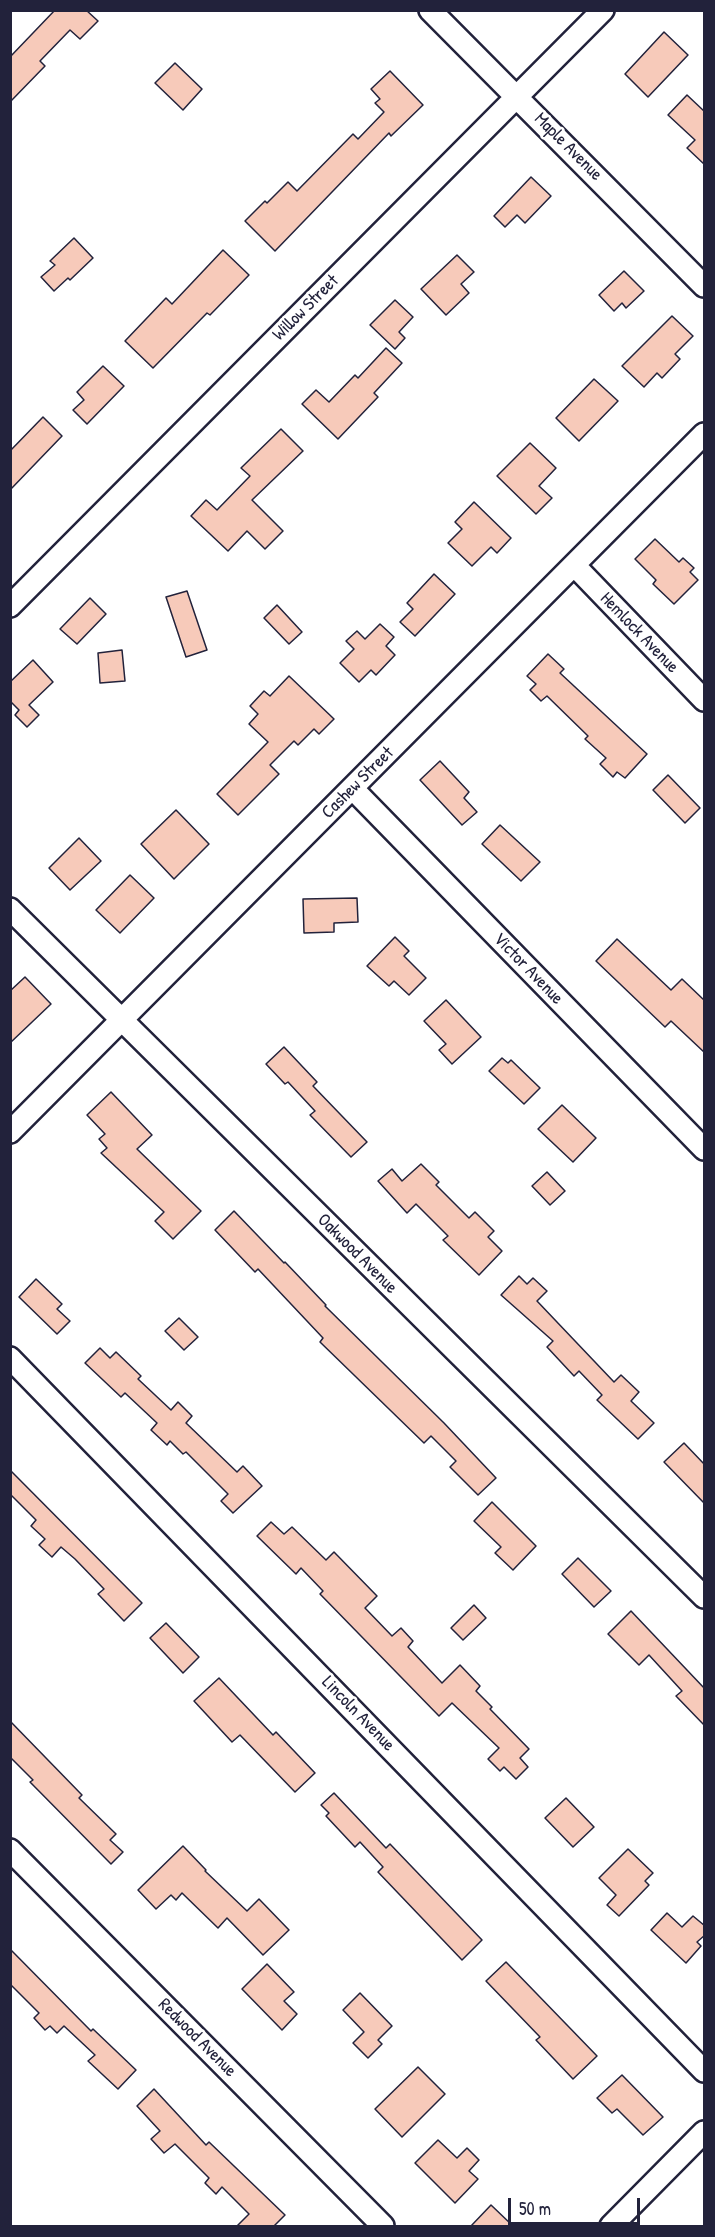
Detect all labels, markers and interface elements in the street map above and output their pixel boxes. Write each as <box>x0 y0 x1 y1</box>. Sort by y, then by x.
street label: Maple Avenue <box>530 109 606 185</box>
street label: Willow Street <box>268 270 344 346</box>
street label: Hemlock Avenue <box>595 588 683 678</box>
street label: Cashew Street <box>317 742 399 824</box>
street label: Victor Avenue <box>489 929 567 1009</box>
street label: Oakwood Avenue <box>313 1210 401 1298</box>
street label: Lincoln Avenue <box>317 1672 399 1756</box>
street label: Redwood Avenue <box>153 1994 241 2082</box>
scale bar <box>511 2186 643 2224</box>
text: 50 m <box>519 2196 551 2221</box>

